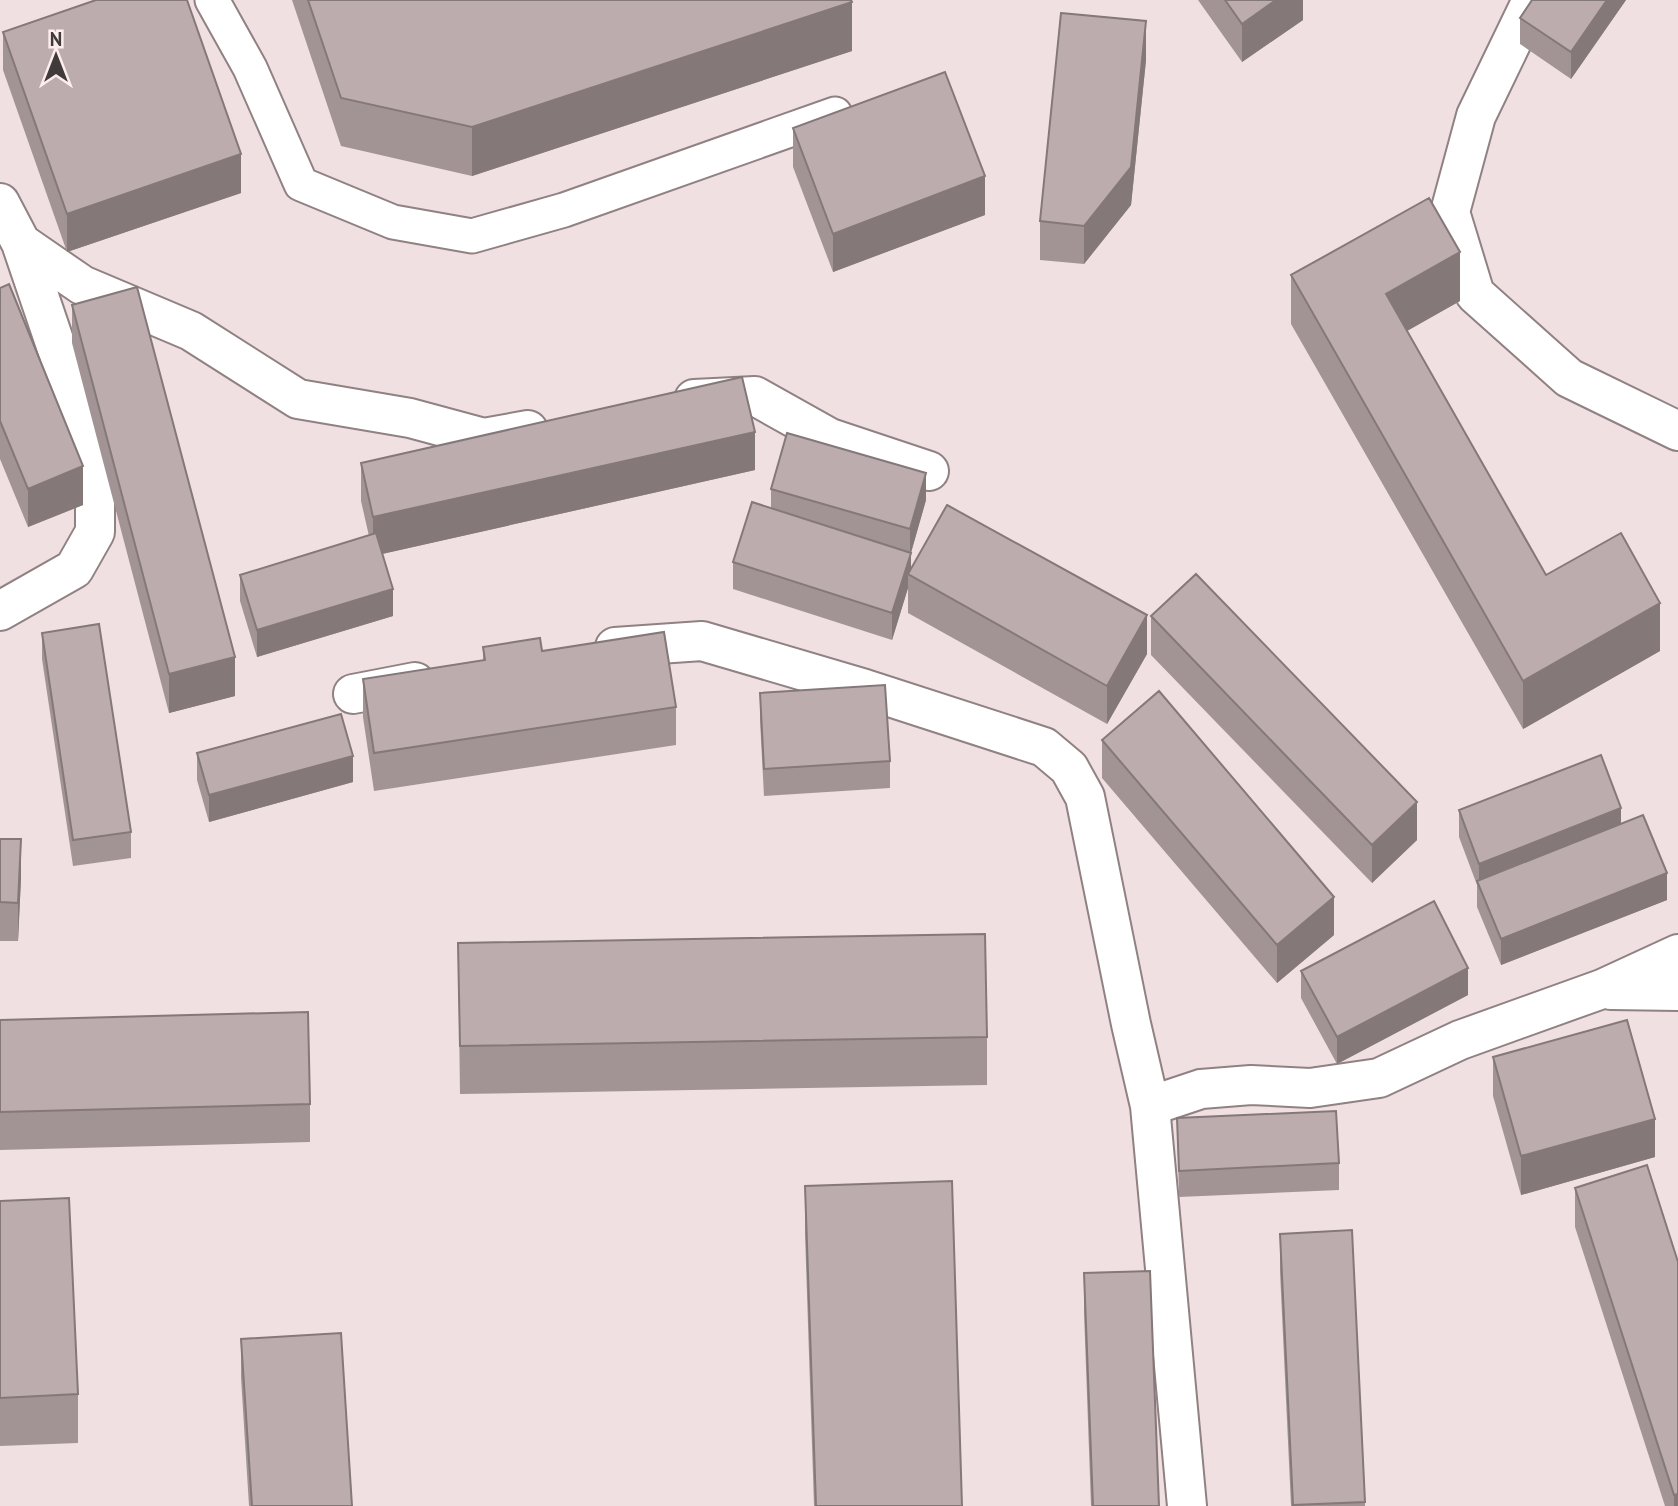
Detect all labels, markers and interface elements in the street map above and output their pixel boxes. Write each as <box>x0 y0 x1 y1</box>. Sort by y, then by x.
north arrow <box>21 21 91 91</box>
text: N <box>50 27 62 51</box>

